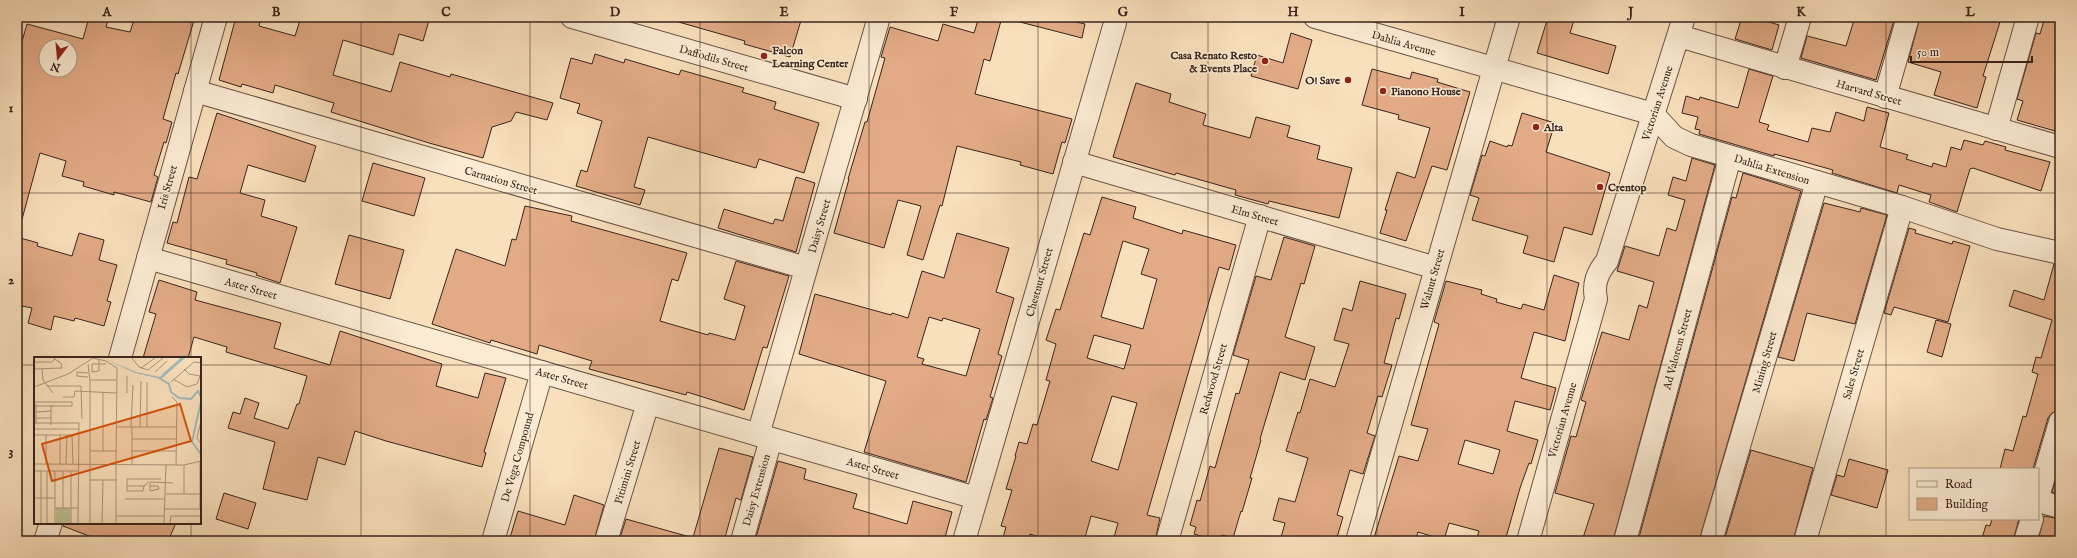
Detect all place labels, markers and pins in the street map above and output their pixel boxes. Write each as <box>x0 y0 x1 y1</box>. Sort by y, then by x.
place label: Falcon Learning Center <box>771 44 849 71</box>
place label: Casa Renato Resto & Events Place <box>1170 49 1257 76</box>
marker: Falcon Learning Center <box>759 51 769 61</box>
marker: Casa Renato Resto & Events Place <box>1260 56 1270 66</box>
place label: O! Save <box>1305 74 1340 88</box>
marker: O! Save <box>1343 75 1353 85</box>
place label: Pianono House <box>1391 85 1461 99</box>
marker: Pianono House <box>1378 86 1388 96</box>
place label: Alta <box>1543 121 1563 135</box>
marker: Alta <box>1531 122 1541 132</box>
place label: Crentop <box>1608 181 1646 195</box>
marker: Crentop <box>1595 182 1605 192</box>

